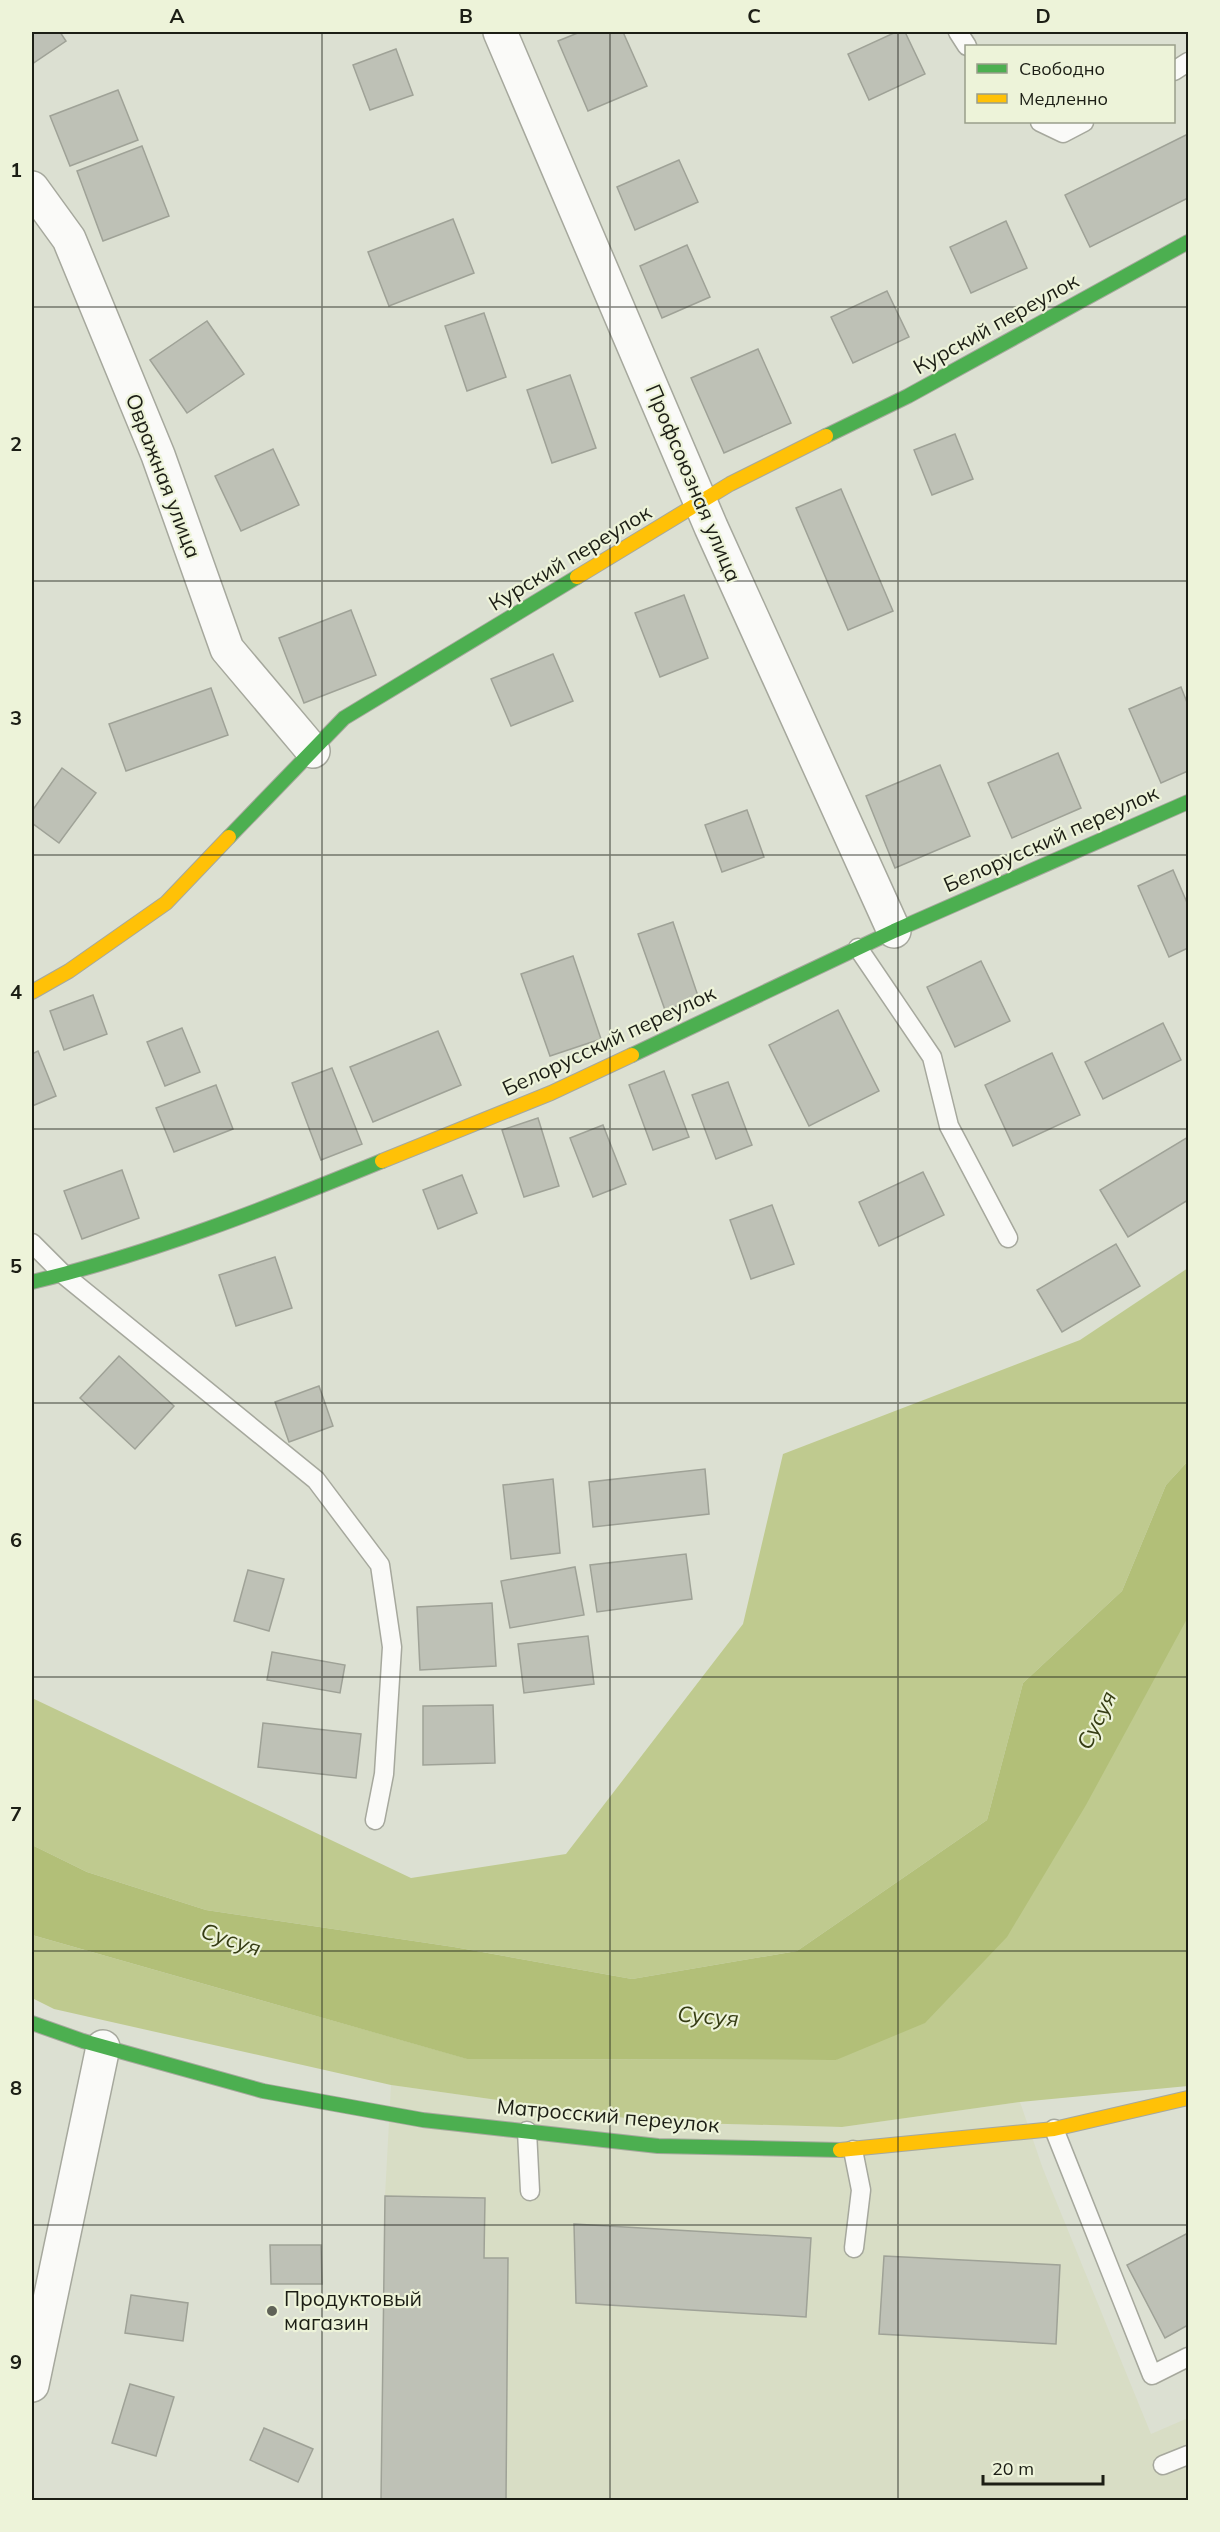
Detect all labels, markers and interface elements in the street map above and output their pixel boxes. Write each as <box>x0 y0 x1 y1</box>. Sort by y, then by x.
text: A <box>170 3 185 28</box>
text: B <box>459 3 473 28</box>
text: C <box>747 3 761 28</box>
text: D <box>1035 3 1051 28</box>
legend <box>965 45 1175 123</box>
text: Свободно <box>1019 57 1105 80</box>
text: Медленно <box>1019 87 1108 110</box>
text: 1 <box>10 157 22 182</box>
street label: Курский переулок <box>908 267 1083 379</box>
street label: Профсоюзная улица <box>641 380 747 585</box>
street label: Овражная улица <box>121 390 207 562</box>
text: 2 <box>10 431 22 456</box>
street label: Курский переулок <box>484 498 656 616</box>
text: 3 <box>10 705 22 730</box>
street label: Белорусский переулок <box>939 779 1163 897</box>
text: 4 <box>10 979 22 1004</box>
street label: Белорусский переулок <box>498 979 720 1101</box>
text: 5 <box>10 1253 22 1278</box>
text: 6 <box>10 1527 22 1552</box>
water label: Сусуя <box>1070 1686 1122 1754</box>
text: 7 <box>10 1801 22 1826</box>
water label: Сусуя <box>197 1916 265 1962</box>
water label: Сусуя <box>676 1999 740 2033</box>
text: 8 <box>10 2075 22 2100</box>
street label: Матросский переулок <box>496 2092 721 2138</box>
place label: Продуктовый магазин <box>284 2285 422 2335</box>
marker: Продуктовый магазин <box>265 2304 279 2318</box>
text: 9 <box>10 2349 22 2374</box>
scale bar <box>983 2448 1103 2486</box>
text: 20 m <box>992 2457 1034 2480</box>

